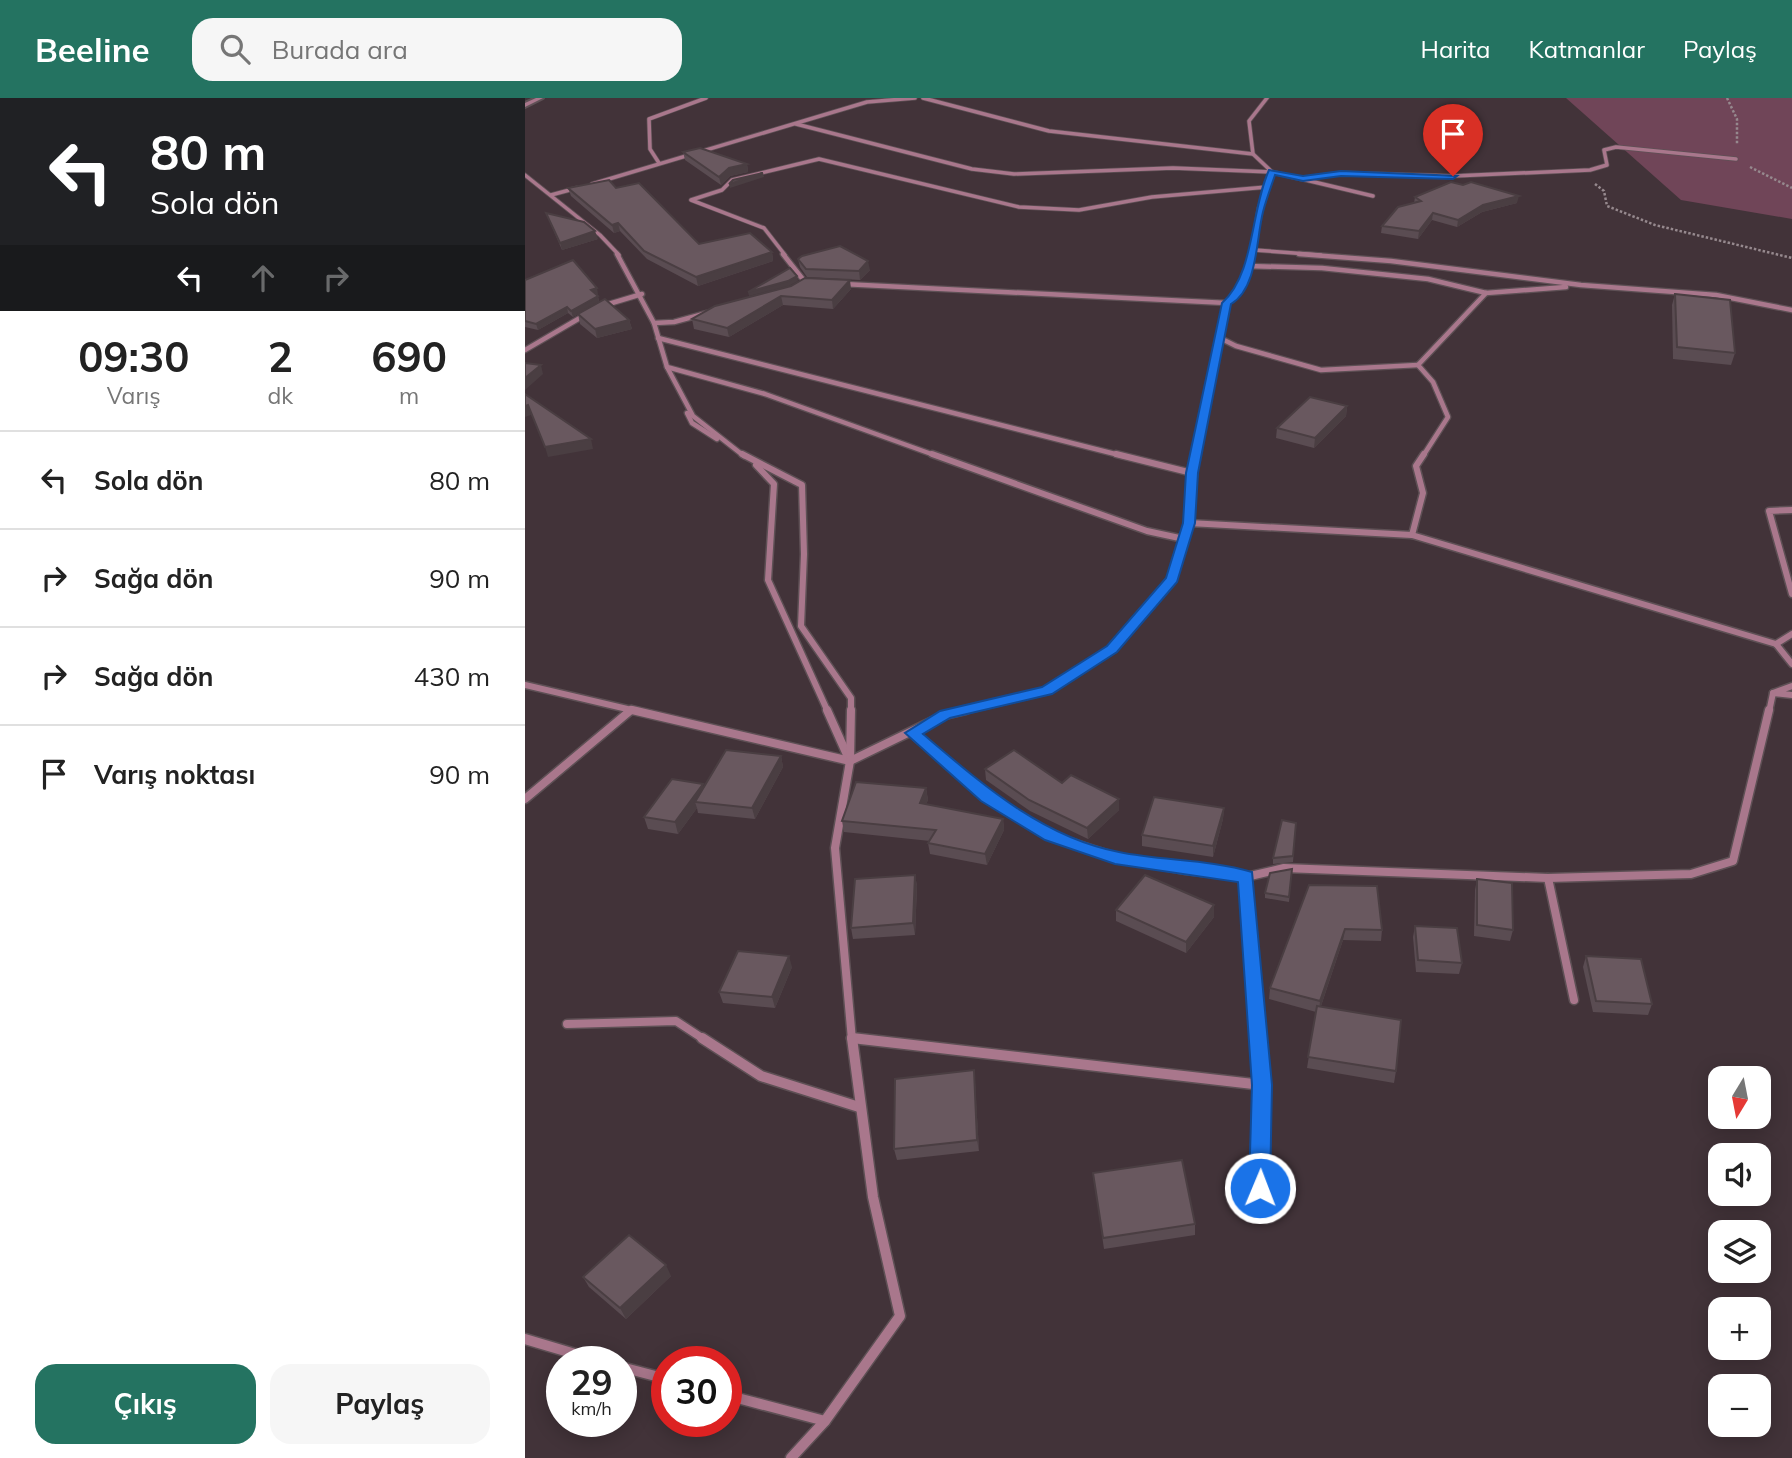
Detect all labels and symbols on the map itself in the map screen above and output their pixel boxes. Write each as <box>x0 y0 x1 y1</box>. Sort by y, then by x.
pin <box>1423 104 1483 176</box>
north arrow <box>1708 1066 1771 1129</box>
position arrow <box>1223 1151 1297 1225</box>
speed limit sign: 30 <box>651 1346 742 1437</box>

